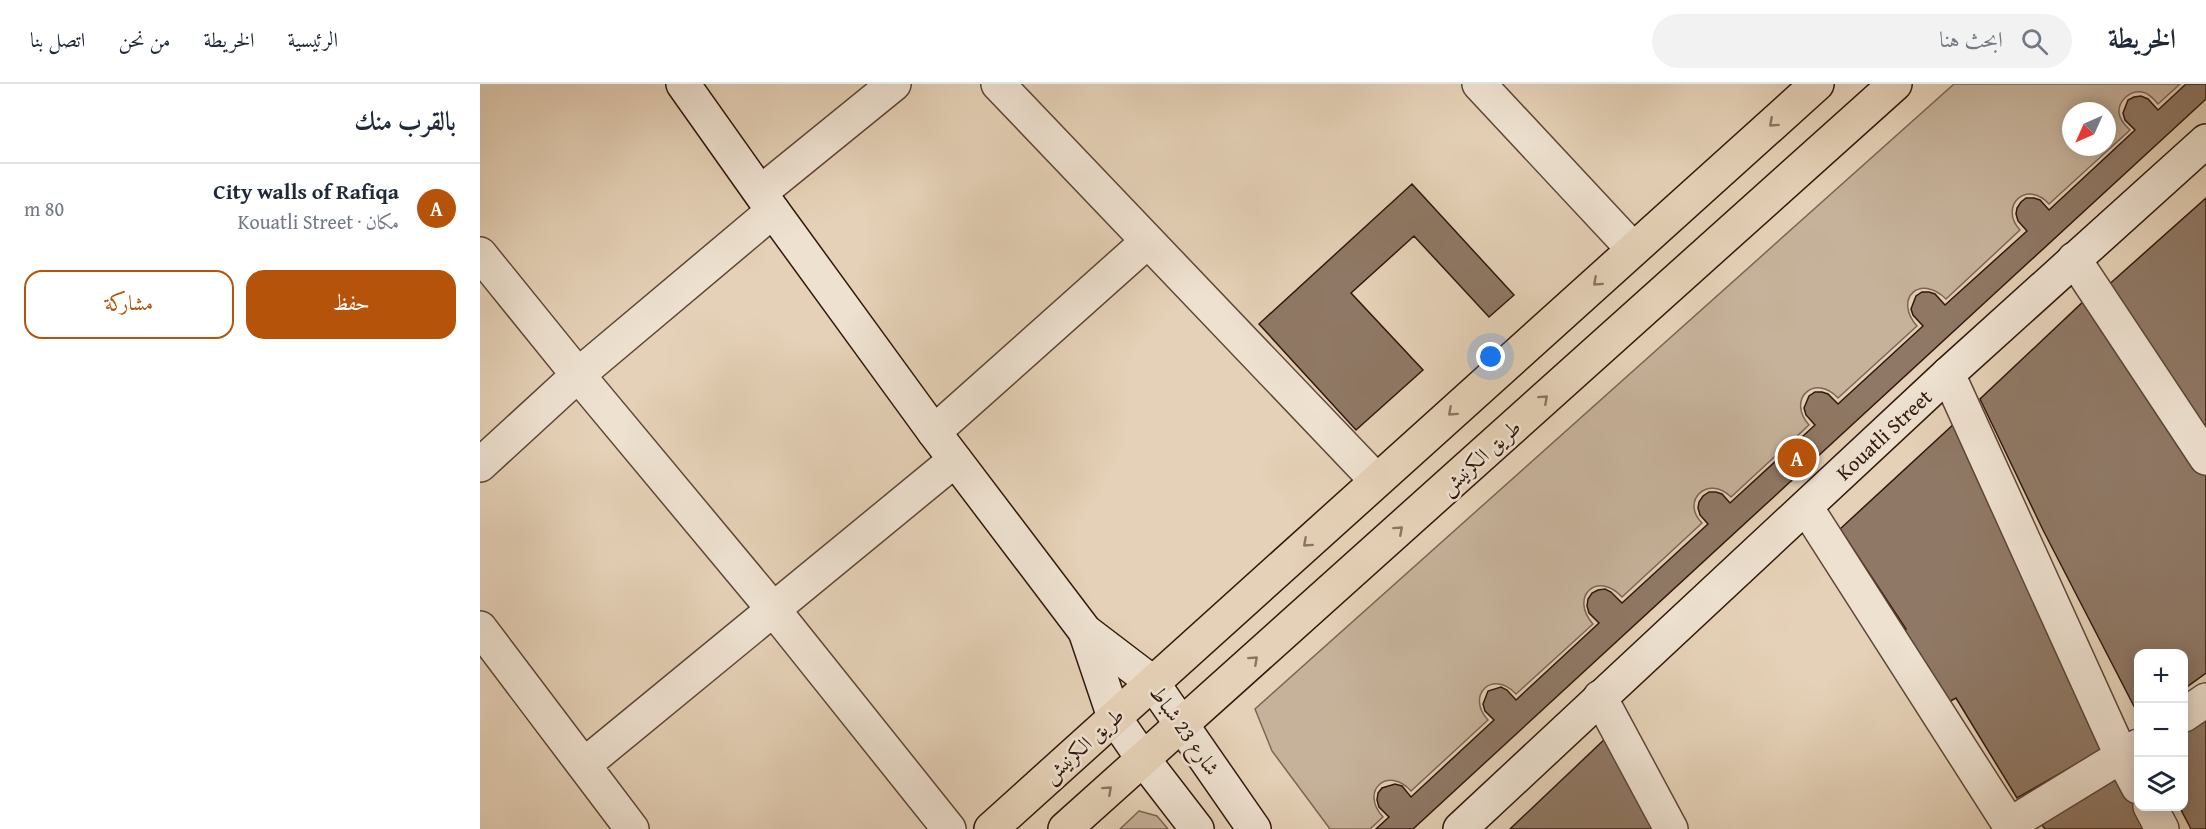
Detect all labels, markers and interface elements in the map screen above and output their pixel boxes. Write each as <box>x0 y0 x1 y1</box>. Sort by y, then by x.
search box <box>1652 14 2072 68</box>
text: الخريطة <box>2108 17 2176 58</box>
text: ابحث هنا <box>1939 23 2003 55</box>
text: اتصل بنا <box>30 24 85 55</box>
text: من نحن <box>118 24 171 55</box>
text: الخريطة <box>204 24 255 55</box>
text: الرئيسية <box>288 24 338 55</box>
icon: search <box>2018 25 2051 58</box>
text: بالقرب منك <box>354 101 456 140</box>
north arrow <box>2062 102 2116 156</box>
one-way arrow <box>1769 116 1780 127</box>
text: City walls of Rafiqa <box>213 175 399 207</box>
text: 80 m <box>24 194 64 223</box>
text: A <box>430 194 443 223</box>
text: مكان · Kouatli Street <box>238 207 399 236</box>
button: مشاركة <box>24 270 234 339</box>
button: حفظ <box>246 270 456 339</box>
one-way arrow <box>1593 275 1604 286</box>
your location <box>1476 342 1505 371</box>
street label: Kouatli Street <box>1828 381 1939 487</box>
one-way arrow <box>1537 395 1548 406</box>
one-way arrow <box>1448 405 1459 416</box>
street label: طريق الكرنيش <box>1432 412 1528 502</box>
pin: A <box>1778 436 1816 481</box>
one-way arrow <box>1392 526 1403 537</box>
one-way arrow <box>1303 536 1314 547</box>
map controls <box>2134 649 2188 811</box>
button: + <box>2134 649 2188 703</box>
one-way arrow <box>1247 656 1258 667</box>
street label: شارع 23 شباط <box>1140 678 1228 783</box>
street label: طريق الكرنيش <box>1035 700 1131 790</box>
button: − <box>2134 703 2188 757</box>
button: layers <box>2134 757 2188 811</box>
one-way arrow <box>1102 786 1112 797</box>

